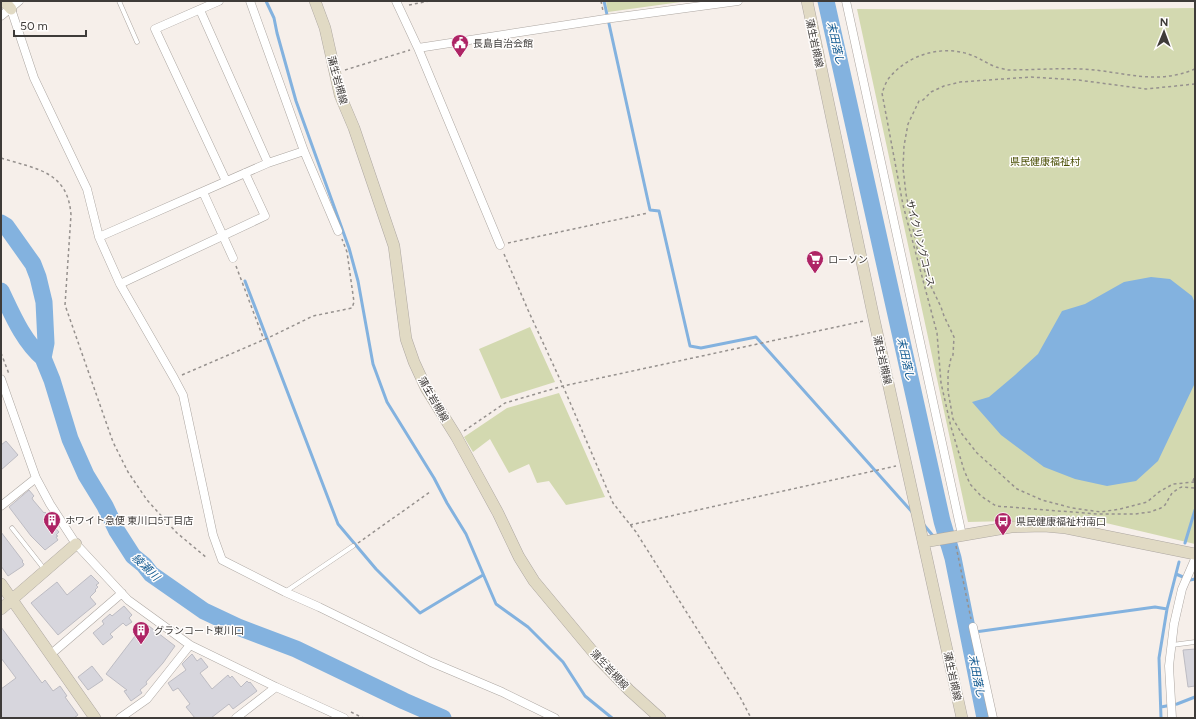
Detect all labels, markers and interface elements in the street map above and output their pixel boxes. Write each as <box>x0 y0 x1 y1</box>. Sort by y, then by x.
scale bar <box>14 12 86 38</box>
north arrow <box>1144 12 1184 52</box>
text: N <box>1160 16 1169 29</box>
street label: 蒲生岩槻線 <box>803 17 826 69</box>
text: 50 m <box>20 19 48 33</box>
water label: 末田落し <box>824 20 847 66</box>
public building icon: 長島自治会館 <box>450 33 470 58</box>
place label: 長島自治会館 <box>473 37 533 50</box>
street label: 蒲生岩槻線 <box>325 54 350 106</box>
park label: 県民健康福祉村 <box>1010 155 1080 168</box>
street label: サイクリングコース <box>903 198 938 288</box>
supermarket icon: ローソン <box>805 249 825 274</box>
place label: ローソン <box>828 253 868 266</box>
street label: 蒲生岩槻線 <box>871 334 894 386</box>
water label: 末田落し <box>894 336 917 382</box>
street label: 蒲生岩槻線 <box>415 374 452 424</box>
building icon: ホワイト急便 東川口5丁目店 <box>42 510 62 535</box>
bus stop icon: 県民健康福祉村南口 <box>993 511 1013 536</box>
place label: ホワイト急便 東川口5丁目店 <box>65 514 193 527</box>
place label: 県民健康福祉村南口 <box>1016 515 1106 528</box>
water label: 綾瀬川 <box>129 551 163 584</box>
building icon: グランコート東川口 <box>131 620 151 645</box>
place label: グランコート東川口 <box>154 624 244 637</box>
street label: 蒲生岩槻線 <box>588 647 631 692</box>
street label: 蒲生岩槻線 <box>941 650 964 702</box>
water label: 末田落し <box>966 653 987 699</box>

